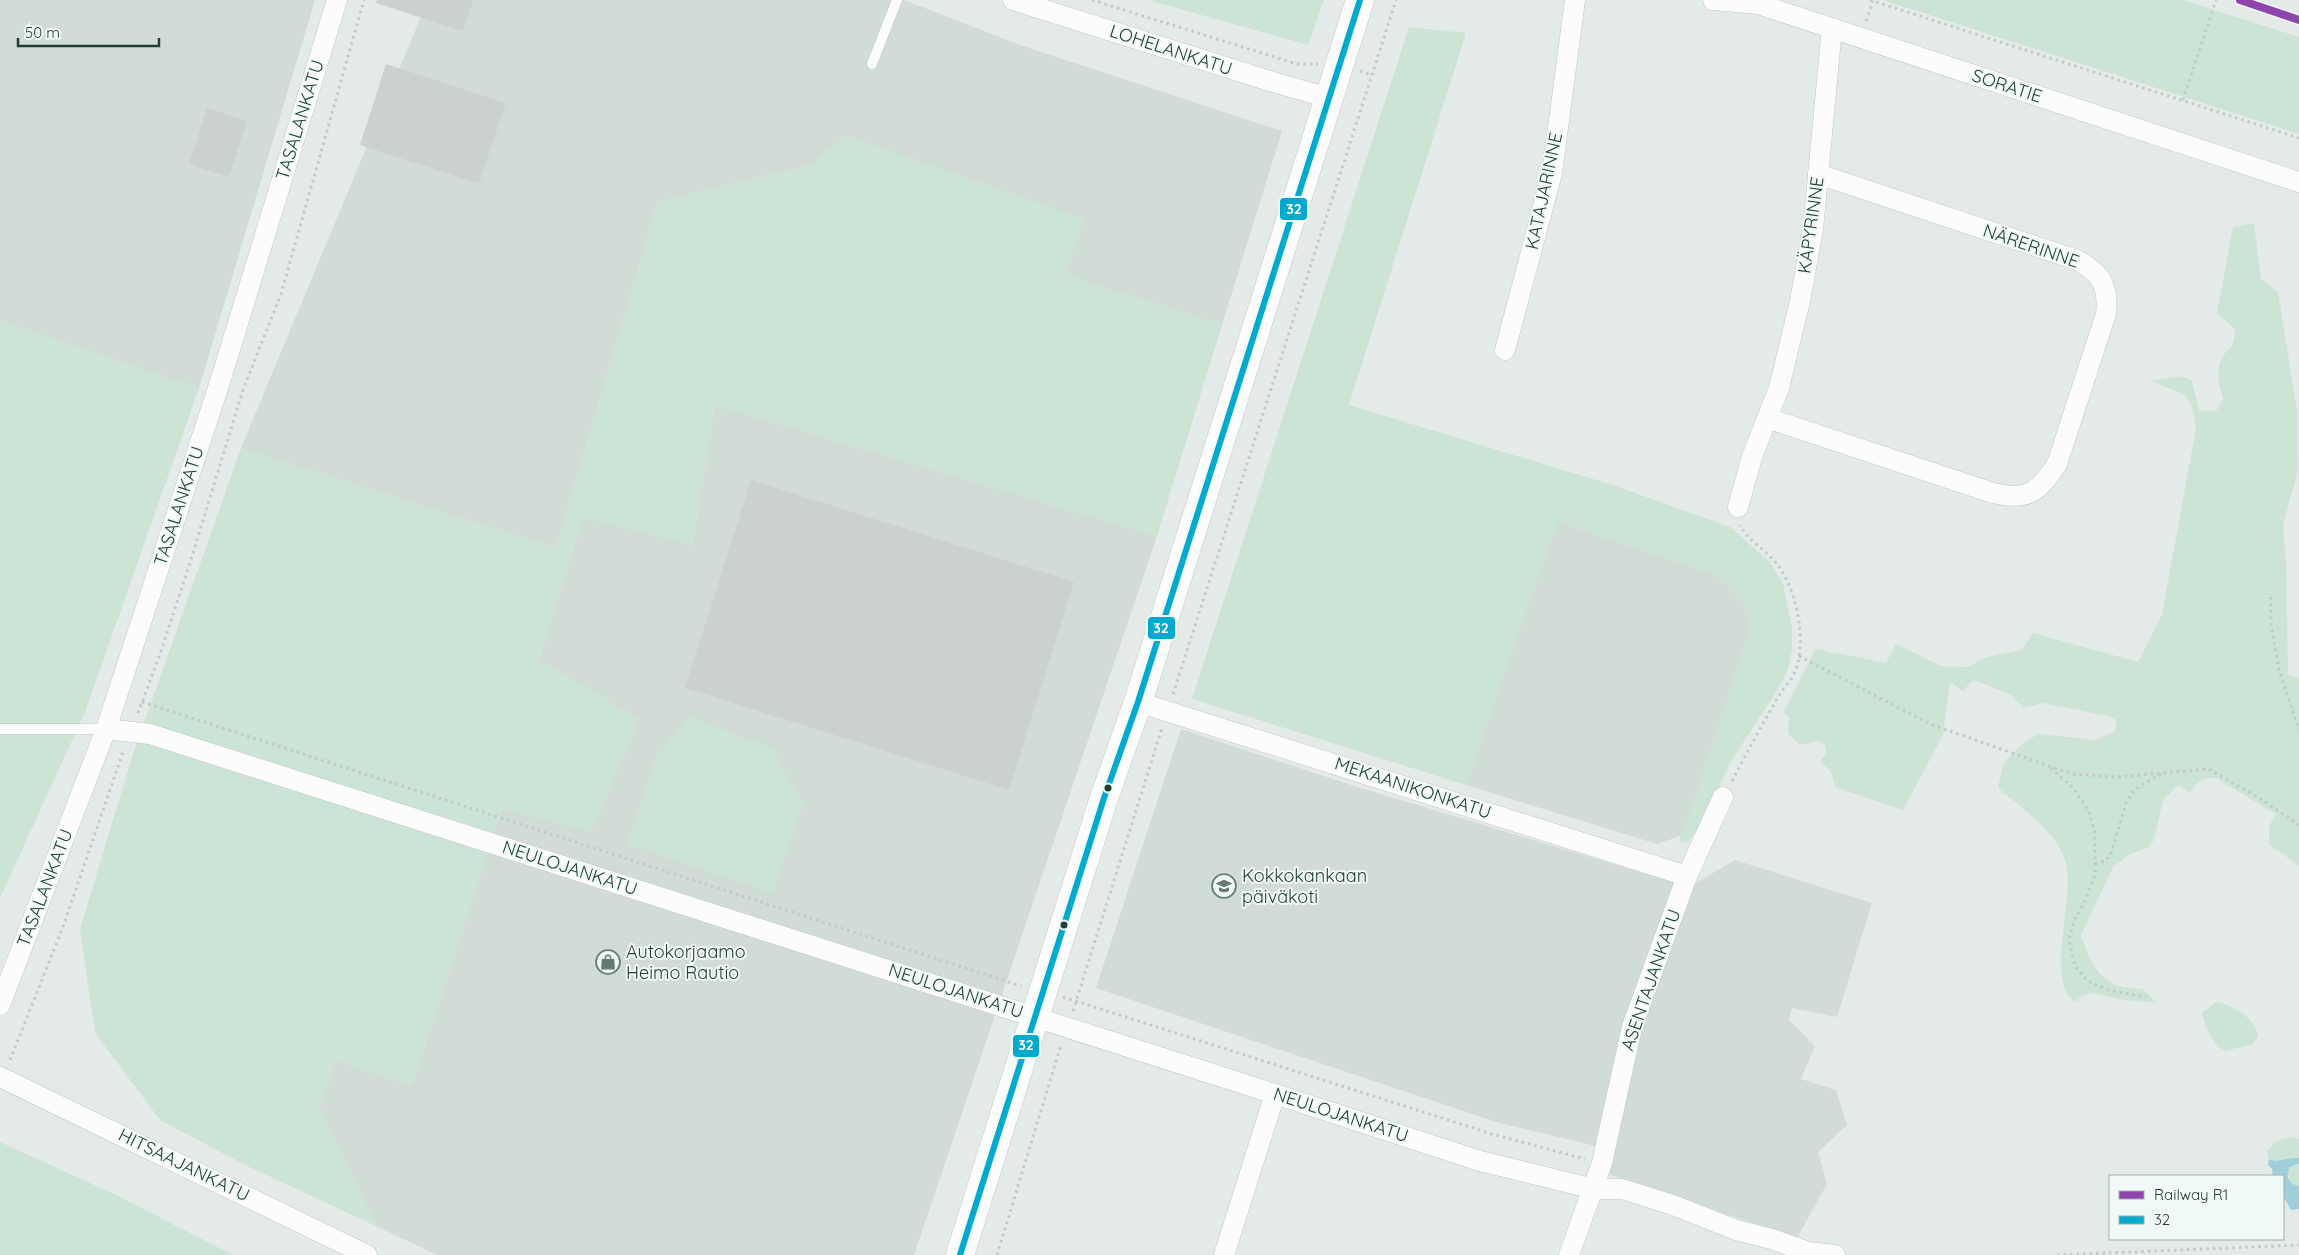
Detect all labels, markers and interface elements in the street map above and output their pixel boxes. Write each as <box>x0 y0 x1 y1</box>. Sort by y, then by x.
scale bar <box>18 15 159 47</box>
street label: LOHELANKATU <box>1107 19 1235 80</box>
text: 50 m <box>25 23 60 42</box>
street label: TASALANKATU <box>270 57 329 183</box>
street label: SORATIE <box>1969 63 2045 108</box>
street label: KATAJARINNE <box>1520 130 1567 252</box>
street label: KÄPYRINNE <box>1792 175 1829 275</box>
line badge: 32 <box>1279 197 1308 221</box>
text: 32 <box>1286 200 1302 218</box>
street label: NÄRERINNE <box>1980 218 2082 273</box>
street label: TASALANKATU <box>148 443 209 569</box>
line badge: 32 <box>1147 616 1176 640</box>
text: 32 <box>1153 619 1169 637</box>
street label: MEKAANIKONKATU <box>1332 751 1494 824</box>
unlabelled marker <box>1103 783 1113 793</box>
street label: TASALANKATU <box>12 826 78 950</box>
street label: NEULOJANKATU <box>500 835 640 900</box>
place label: Kokkokankaan päiväkoti <box>1242 864 1367 908</box>
school or university icon: Kokkokankaan päiväkoti <box>1211 873 1237 899</box>
street label: ASENTAJANKATU <box>1616 906 1686 1054</box>
unlabelled marker <box>1059 920 1069 930</box>
place label: Autokorjaamo Heimo Rautio <box>626 940 746 984</box>
shop icon: Autokorjaamo Heimo Rautio <box>595 949 621 975</box>
street label: NEULOJANKATU <box>886 958 1026 1023</box>
line badge: 32 <box>1012 1034 1040 1058</box>
text: 32 <box>1018 1036 1034 1054</box>
street label: NEULOJANKATU <box>1271 1082 1411 1147</box>
street label: HITSAAJANKATU <box>115 1123 254 1206</box>
legend <box>2109 1175 2284 1240</box>
text: Railway R1 <box>2154 1185 2228 1204</box>
text: 32 <box>2154 1210 2170 1229</box>

